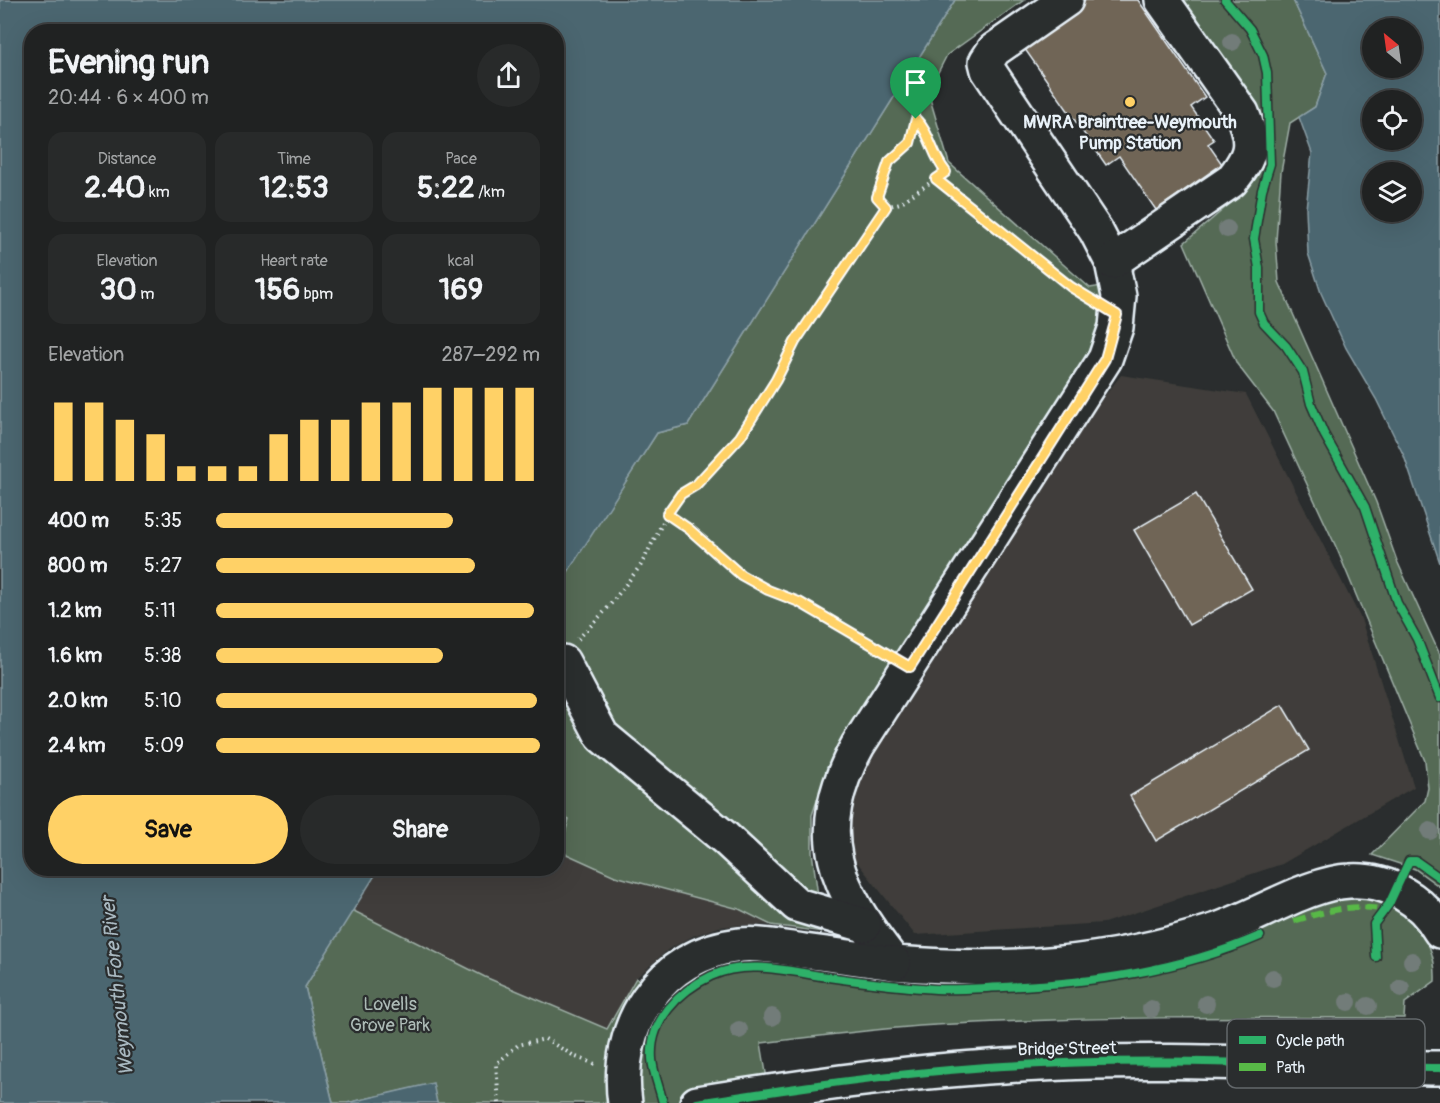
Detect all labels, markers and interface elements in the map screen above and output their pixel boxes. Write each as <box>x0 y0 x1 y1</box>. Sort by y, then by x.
north arrow <box>1362 18 1422 78</box>
map controls <box>1362 18 1422 222</box>
text: Evening run <box>48 42 209 83</box>
button: share <box>477 44 540 107</box>
pin <box>890 57 941 119</box>
icon: arrive <box>899 66 932 99</box>
text: 20:44 · 6 × 400 m <box>48 85 209 110</box>
button: locate <box>1362 90 1422 150</box>
marker: MWRA Braintree-Weymouth Pump Station <box>1123 95 1137 109</box>
place label: MWRA Braintree-Weymouth Pump Station <box>1023 111 1237 155</box>
text: Distance <box>98 149 156 169</box>
text: Time <box>277 149 311 169</box>
text: Pace <box>445 149 477 169</box>
button: layers <box>1362 162 1422 222</box>
text: 2.40 <box>84 169 145 206</box>
text: 12:53 <box>259 169 329 206</box>
text: 5:22 <box>417 169 475 206</box>
text: km <box>145 182 170 202</box>
text: /km <box>475 182 505 202</box>
text: Elevation <box>97 251 157 271</box>
text: Heart rate <box>260 251 328 271</box>
text: kcal <box>448 251 474 271</box>
text: 30 <box>100 271 137 308</box>
text: 156 <box>255 271 300 308</box>
text: 169 <box>439 271 483 308</box>
text: m <box>137 284 154 304</box>
text: bpm <box>300 284 333 304</box>
text: Elevation <box>48 342 124 367</box>
text: 287–292 m <box>442 342 540 367</box>
text: 400 m <box>48 508 109 533</box>
text: 5:35 <box>144 508 182 533</box>
text: 800 m <box>48 553 108 578</box>
text: 5:27 <box>144 553 182 578</box>
text: 1.2 km <box>48 598 102 623</box>
text: 5:11 <box>144 598 176 623</box>
text: 1.6 km <box>48 643 102 668</box>
text: 5:38 <box>144 643 181 668</box>
text: 2.0 km <box>48 688 108 713</box>
text: 5:10 <box>144 688 182 713</box>
text: 2.4 km <box>48 733 106 758</box>
text: 5:09 <box>144 733 184 758</box>
button: Save <box>48 795 288 864</box>
button: Share <box>300 795 540 864</box>
water label: Weymouth Fore River <box>95 892 139 1077</box>
park label: Lovells Grove Park <box>350 993 431 1037</box>
legend <box>1227 1019 1425 1088</box>
text: Cycle path <box>1276 1031 1344 1051</box>
street label: Bridge Street <box>1017 1037 1118 1061</box>
text: Path <box>1276 1058 1305 1078</box>

